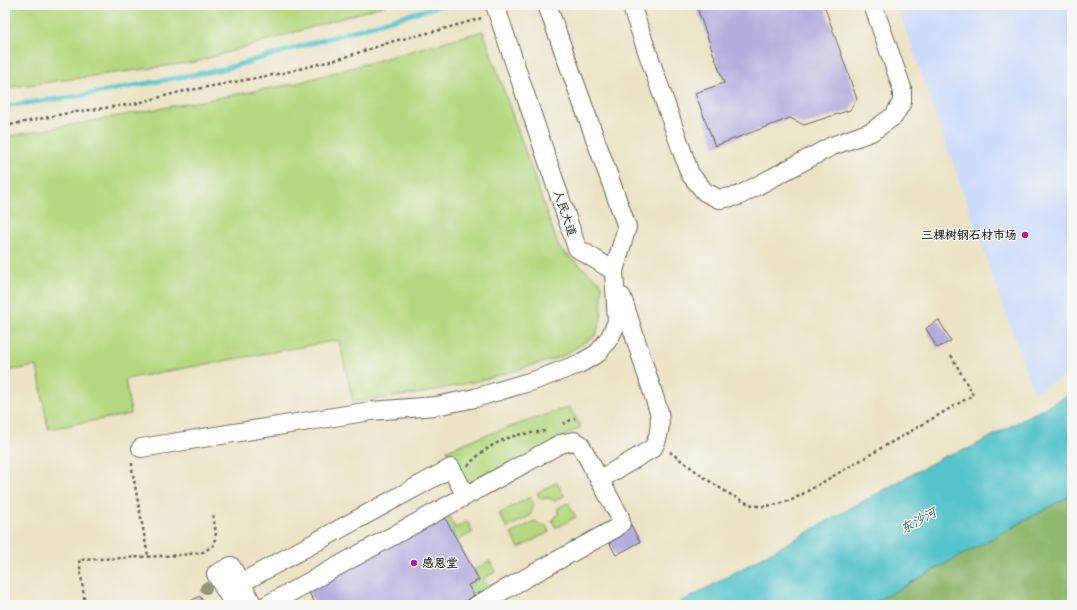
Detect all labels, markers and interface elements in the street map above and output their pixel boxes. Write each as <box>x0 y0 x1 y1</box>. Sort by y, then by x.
street label: 人民大道 <box>551 188 579 238</box>
place label: 三棵树钢石材市场 <box>921 228 1017 242</box>
marker: 三棵树钢石材市场 <box>1020 230 1030 240</box>
water label: 东沙河 <box>898 503 941 536</box>
place label: 感恩堂 <box>422 556 458 570</box>
marker: 感恩堂 <box>409 558 419 568</box>

